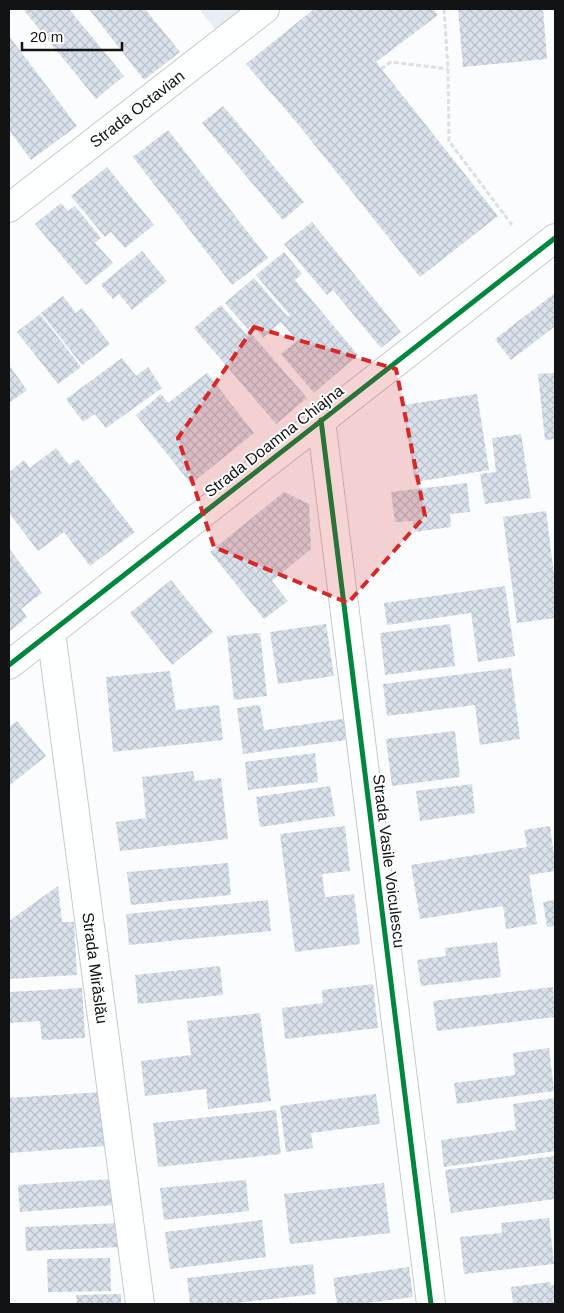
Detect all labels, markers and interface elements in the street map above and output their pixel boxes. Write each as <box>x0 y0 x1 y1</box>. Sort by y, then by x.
scale bar <box>22 20 122 52</box>
text: 20 m <box>30 28 63 45</box>
street label: Strada Octavian <box>86 67 187 151</box>
street label: Strada Doamna Chiajna <box>201 382 347 500</box>
street label: Strada Vasile Voiculescu <box>370 773 408 949</box>
street label: Strada Mirăslău <box>80 911 111 1025</box>

